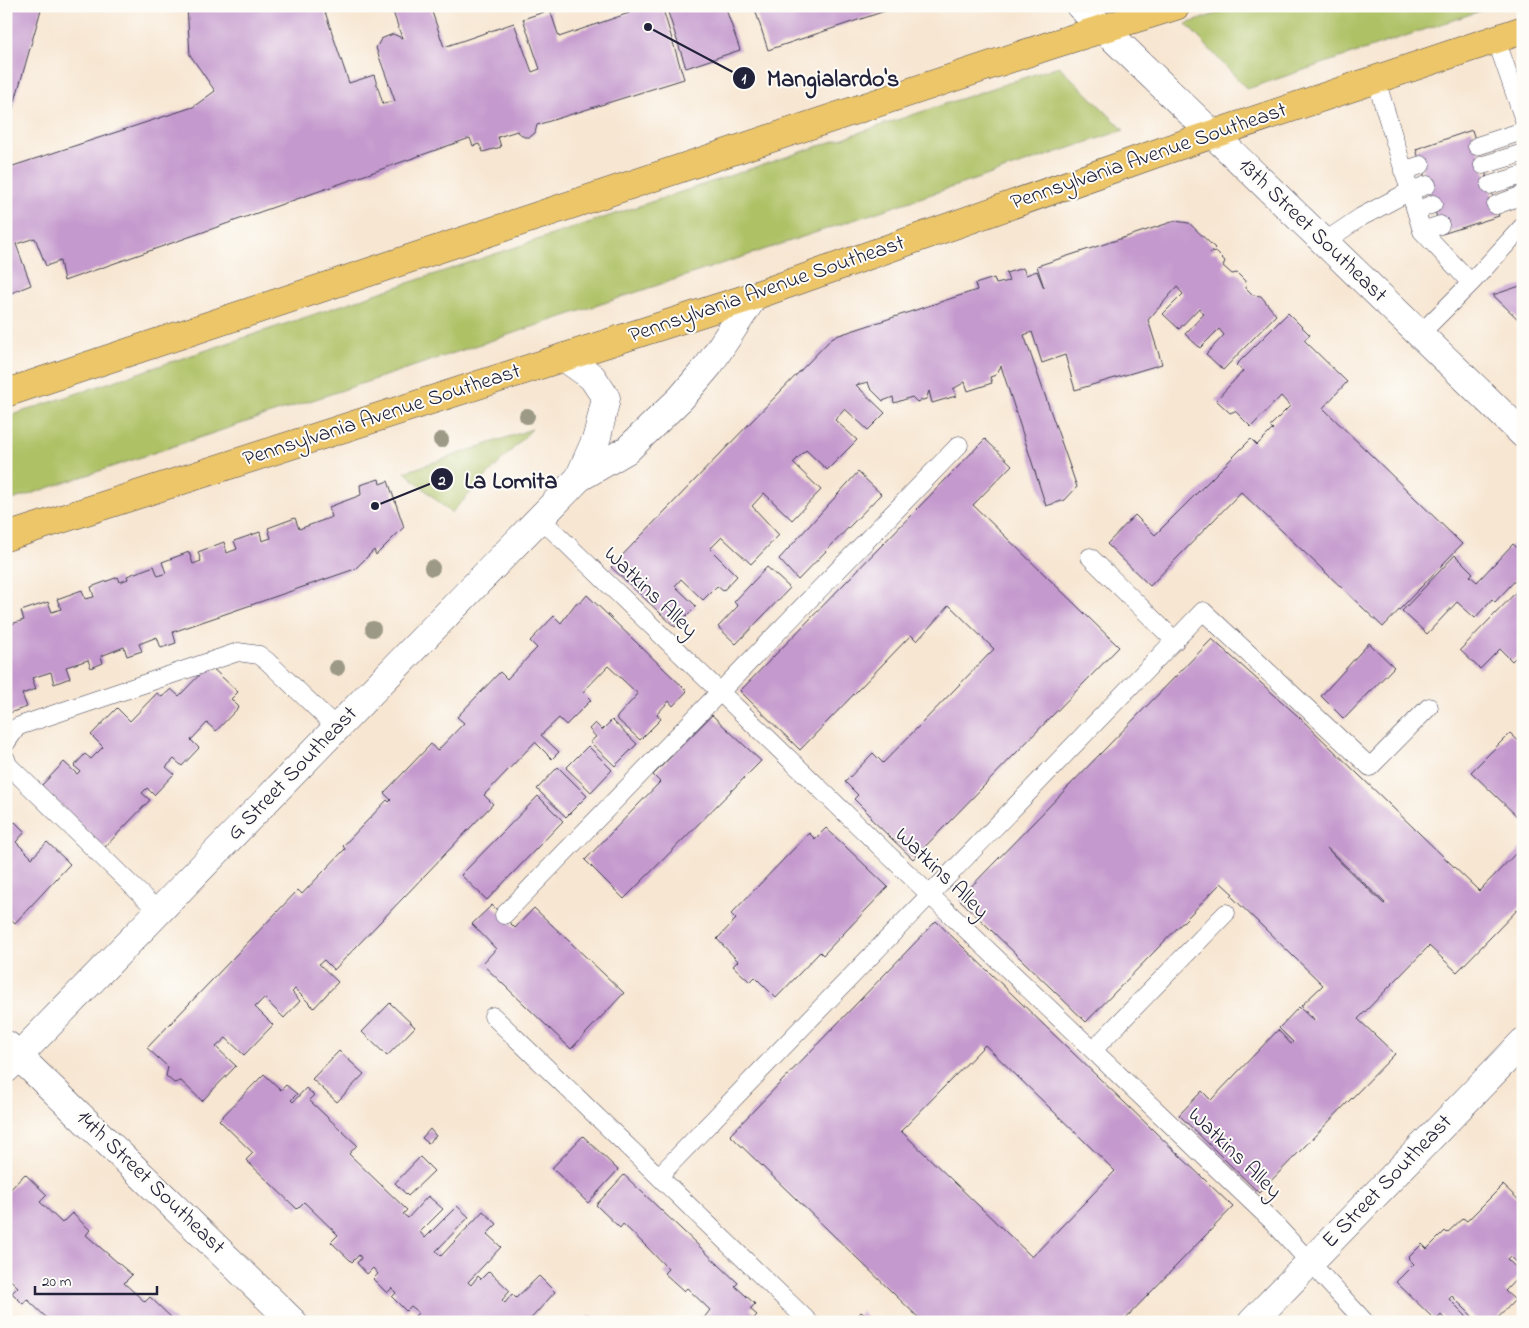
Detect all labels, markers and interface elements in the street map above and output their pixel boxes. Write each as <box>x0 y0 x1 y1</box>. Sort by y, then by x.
callout: Mangialardo's <box>731 58 909 97</box>
text: Mangialardo's <box>767 63 899 99</box>
text: 1 <box>742 68 747 90</box>
street label: Pennsylvania Avenue Southeast <box>1007 94 1292 220</box>
street label: 13th Street Southeast <box>1230 151 1394 311</box>
street label: Pennsylvania Avenue Southeast <box>625 227 910 353</box>
street label: Pennsylvania Avenue Southeast <box>239 356 526 477</box>
callout: La Lomita <box>429 460 567 499</box>
text: La Lomita <box>464 465 558 500</box>
text: 2 <box>437 470 446 492</box>
street label: Watkins Alley <box>595 540 704 647</box>
street label: G Street Southeast <box>220 699 366 849</box>
street label: Watkins Alley <box>886 821 995 928</box>
street label: Watkins Alley <box>1179 1101 1288 1208</box>
street label: 14th Street Southeast <box>68 1103 232 1263</box>
street label: E Street Southeast <box>1315 1107 1461 1256</box>
scale bar <box>35 1263 158 1295</box>
text: 20 m <box>42 1271 72 1293</box>

